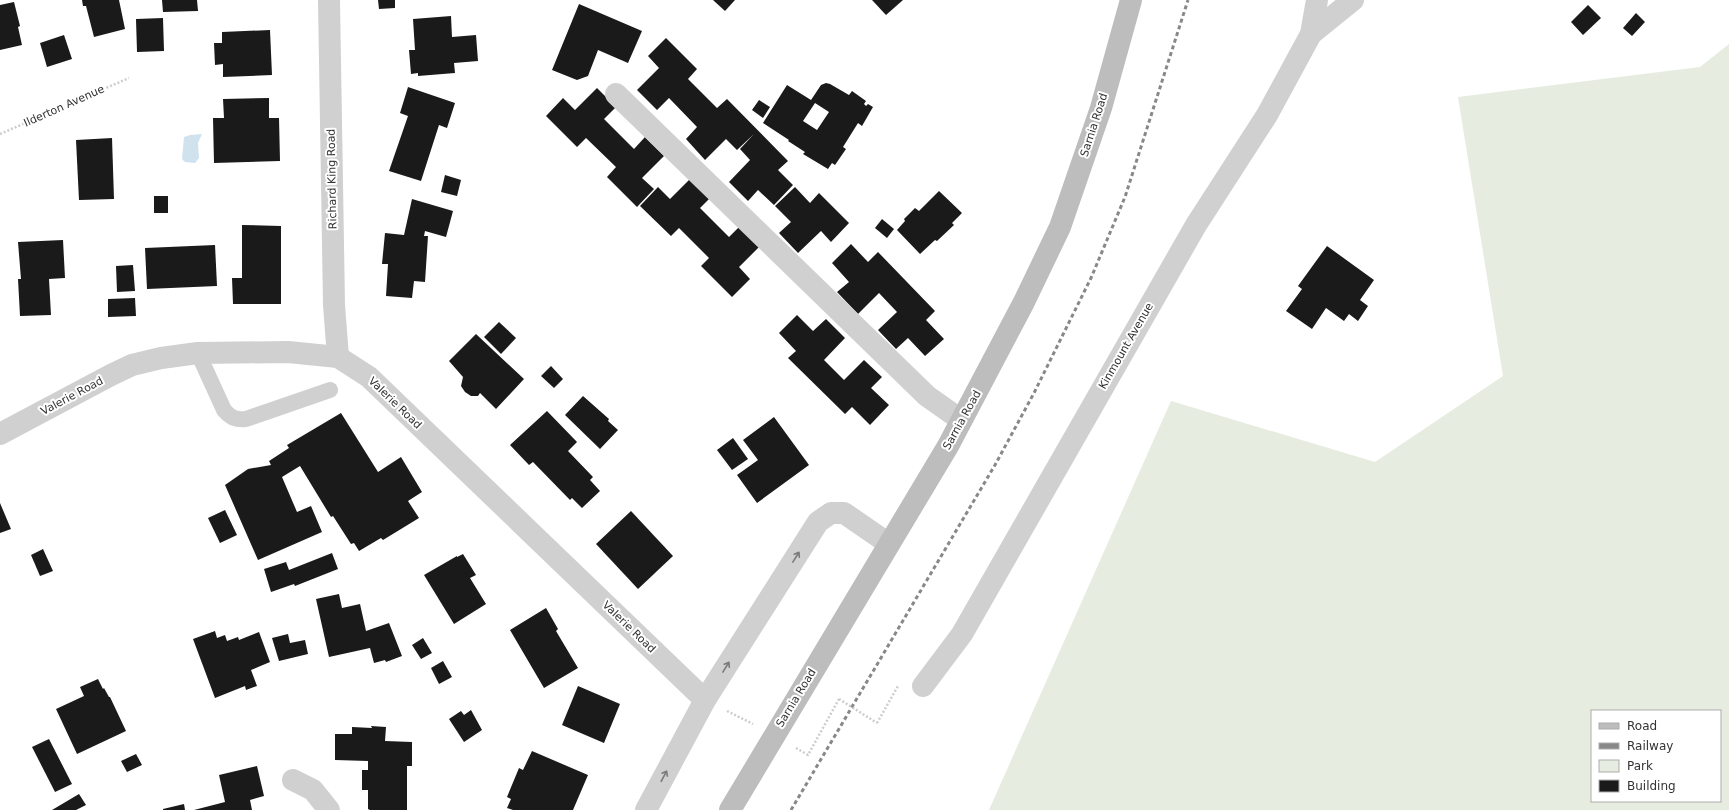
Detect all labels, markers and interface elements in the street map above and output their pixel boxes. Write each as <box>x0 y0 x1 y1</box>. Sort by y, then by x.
street label: Ilderton Avenue <box>22 82 107 130</box>
street label: Sarnia Road <box>1078 92 1110 158</box>
street label: Richard King Road <box>325 129 339 229</box>
street label: Kinmount Avenue <box>1096 300 1156 391</box>
street label: Valerie Road <box>39 374 105 418</box>
street label: Valerie Road <box>366 374 424 432</box>
street label: Sarnia Road <box>940 388 984 452</box>
one-way arrow <box>792 552 800 563</box>
street label: Valerie Road <box>600 598 658 656</box>
one-way arrow <box>723 661 731 673</box>
street label: Sarnia Road <box>773 666 819 730</box>
legend <box>1591 710 1721 802</box>
text: Road <box>1627 719 1657 733</box>
text: Railway <box>1627 739 1673 753</box>
text: Park <box>1627 759 1653 773</box>
one-way arrow <box>661 770 669 782</box>
text: Building <box>1627 779 1676 793</box>

